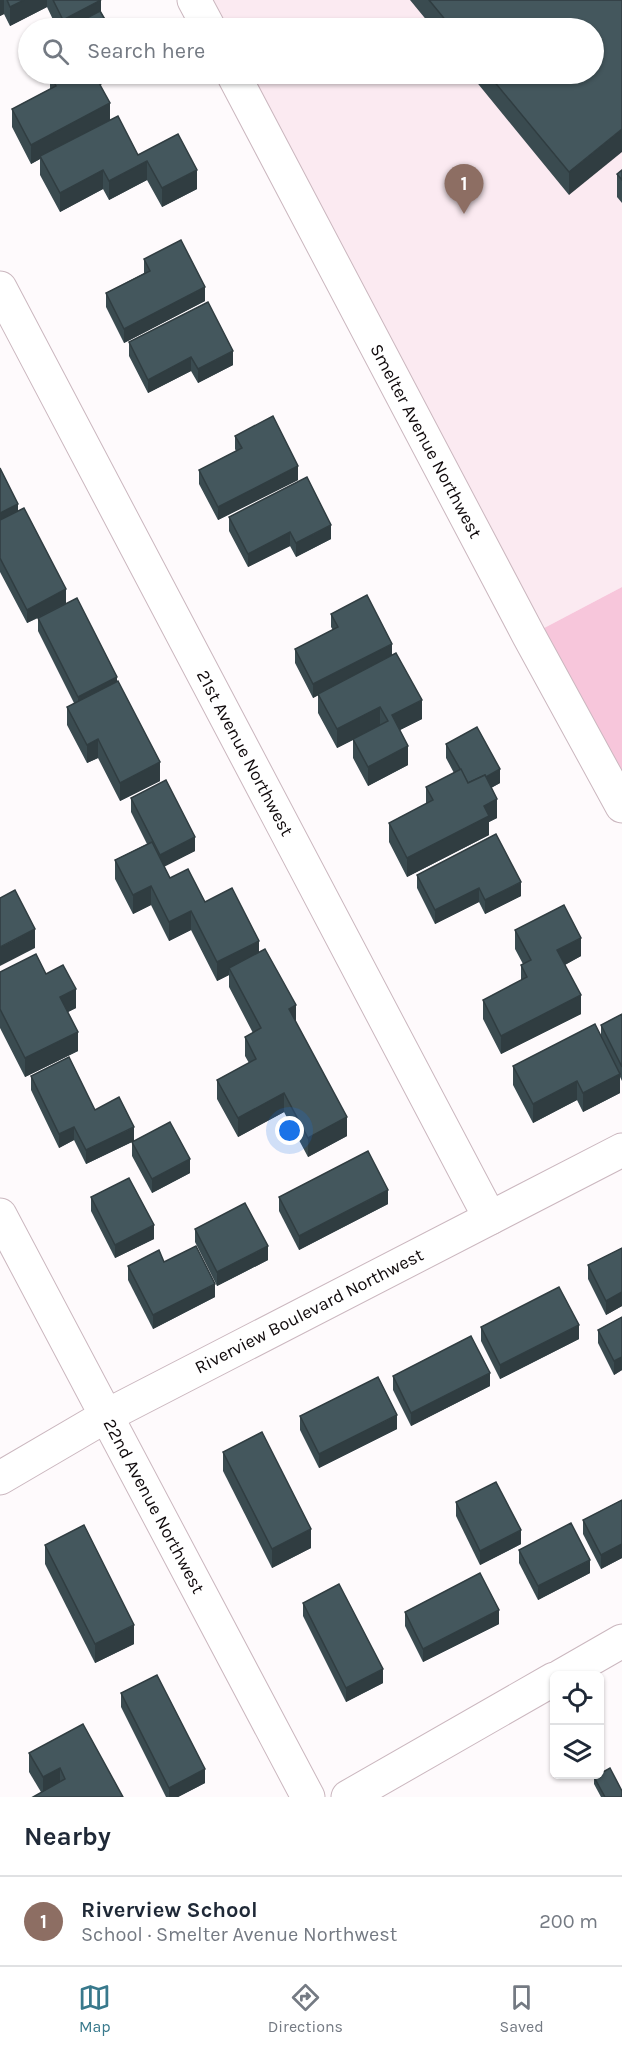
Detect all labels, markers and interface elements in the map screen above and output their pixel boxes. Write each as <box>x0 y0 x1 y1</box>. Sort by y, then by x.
search box <box>18 18 604 84</box>
icon: search <box>39 35 72 68</box>
text: Search here <box>87 38 205 64</box>
pin: 1 <box>444 164 484 214</box>
street label: Smelter Avenue Northwest <box>365 340 487 542</box>
street label: 21st Avenue Northwest <box>192 666 298 840</box>
your location <box>275 1116 304 1145</box>
street label: Riverview Boulevard Northwest <box>191 1244 427 1378</box>
street label: 22nd Avenue Northwest <box>99 1415 210 1597</box>
map controls <box>550 1671 604 1779</box>
button: locate <box>550 1671 604 1725</box>
button: layers <box>550 1725 604 1779</box>
text: Nearby <box>24 1821 111 1852</box>
text: Riverview School <box>81 1897 258 1923</box>
text: 1 <box>40 1910 47 1933</box>
text: 200 m <box>539 1910 598 1933</box>
text: School · Smelter Avenue Northwest <box>81 1923 397 1946</box>
tab: Map <box>78 1981 111 2036</box>
tab: Directions <box>268 1981 343 2036</box>
tab: Saved <box>500 1981 544 2036</box>

